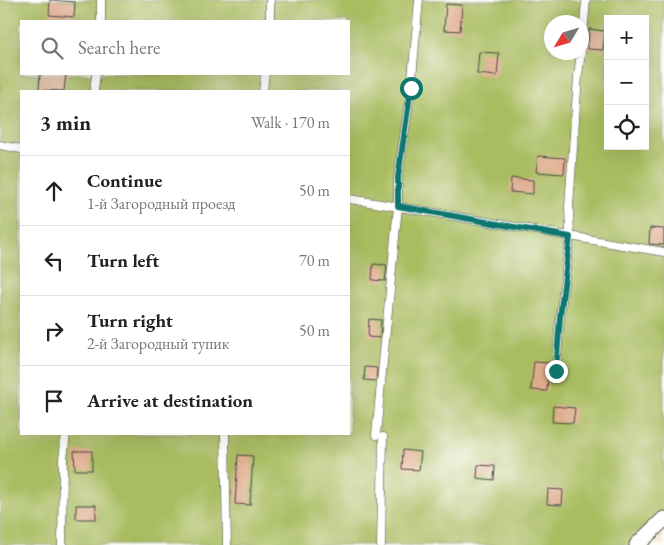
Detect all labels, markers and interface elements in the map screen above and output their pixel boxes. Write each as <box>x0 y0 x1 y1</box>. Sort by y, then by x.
north arrow <box>544 15 589 60</box>
map controls <box>604 15 649 150</box>
button: + <box>604 15 649 60</box>
search box <box>20 20 350 75</box>
icon: search <box>38 34 66 62</box>
text: Search here <box>78 35 160 60</box>
button: − <box>604 60 649 105</box>
route start <box>400 77 423 100</box>
button: locate <box>604 105 649 150</box>
text: 3 min <box>40 109 91 136</box>
text: Walk · 170 m <box>251 112 330 133</box>
text: Continue <box>87 168 162 193</box>
icon: ahead <box>40 177 68 205</box>
text: 50 m <box>299 180 330 201</box>
text: 1-й Загородный проезд <box>87 193 235 214</box>
icon: left <box>40 247 68 275</box>
text: Turn left <box>87 248 159 273</box>
text: 70 m <box>299 250 330 271</box>
text: Turn right <box>87 308 173 333</box>
icon: right <box>40 317 68 345</box>
text: 50 m <box>299 320 330 341</box>
text: 2-й Загородный тупик <box>87 333 229 354</box>
route end <box>545 360 568 383</box>
icon: arrive <box>40 387 68 415</box>
text: Arrive at destination <box>87 388 253 413</box>

